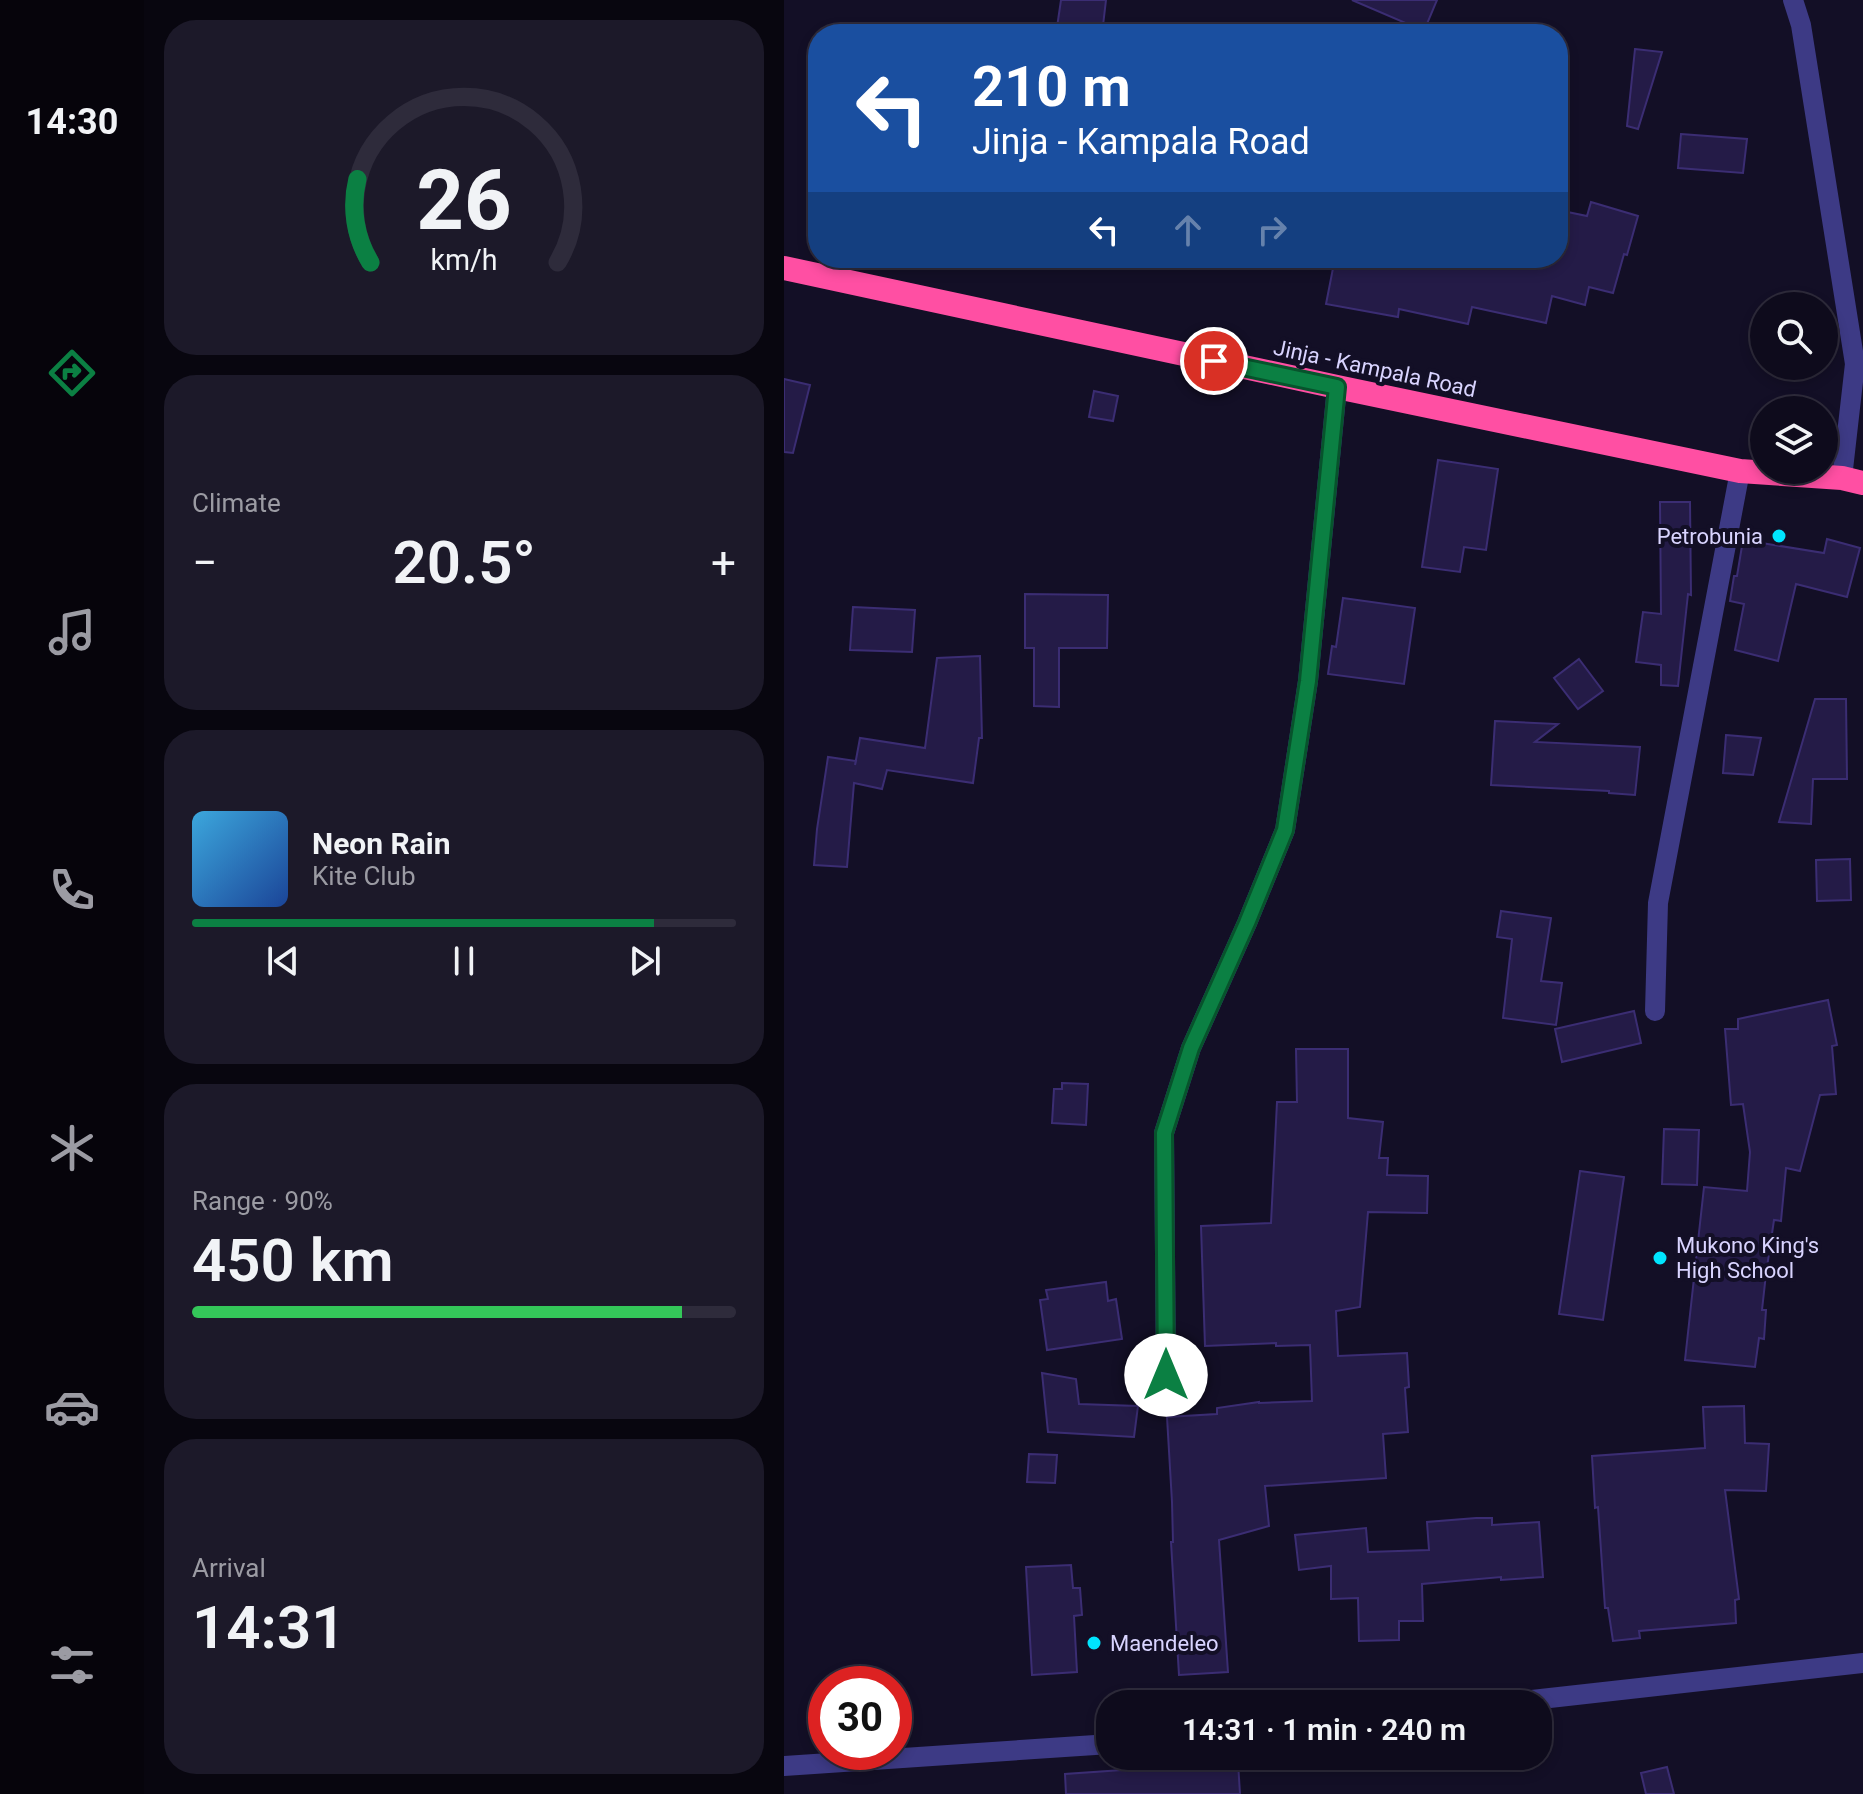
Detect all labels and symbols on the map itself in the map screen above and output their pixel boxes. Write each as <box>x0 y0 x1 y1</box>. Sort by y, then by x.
pin <box>1180 327 1248 395</box>
street label: Jinja - Kampala Road <box>1271 335 1478 402</box>
place label: Petrobunia <box>1657 524 1763 549</box>
marker: Petrobunia <box>1770 527 1788 545</box>
place label: Mukono King's High School <box>1676 1233 1819 1283</box>
marker: Mukono King's High School <box>1651 1249 1669 1267</box>
position arrow <box>1124 1333 1208 1417</box>
place label: Maendeleo <box>1110 1631 1219 1656</box>
marker: Maendeleo <box>1085 1634 1103 1652</box>
speed limit sign: 30 <box>808 1666 912 1770</box>

